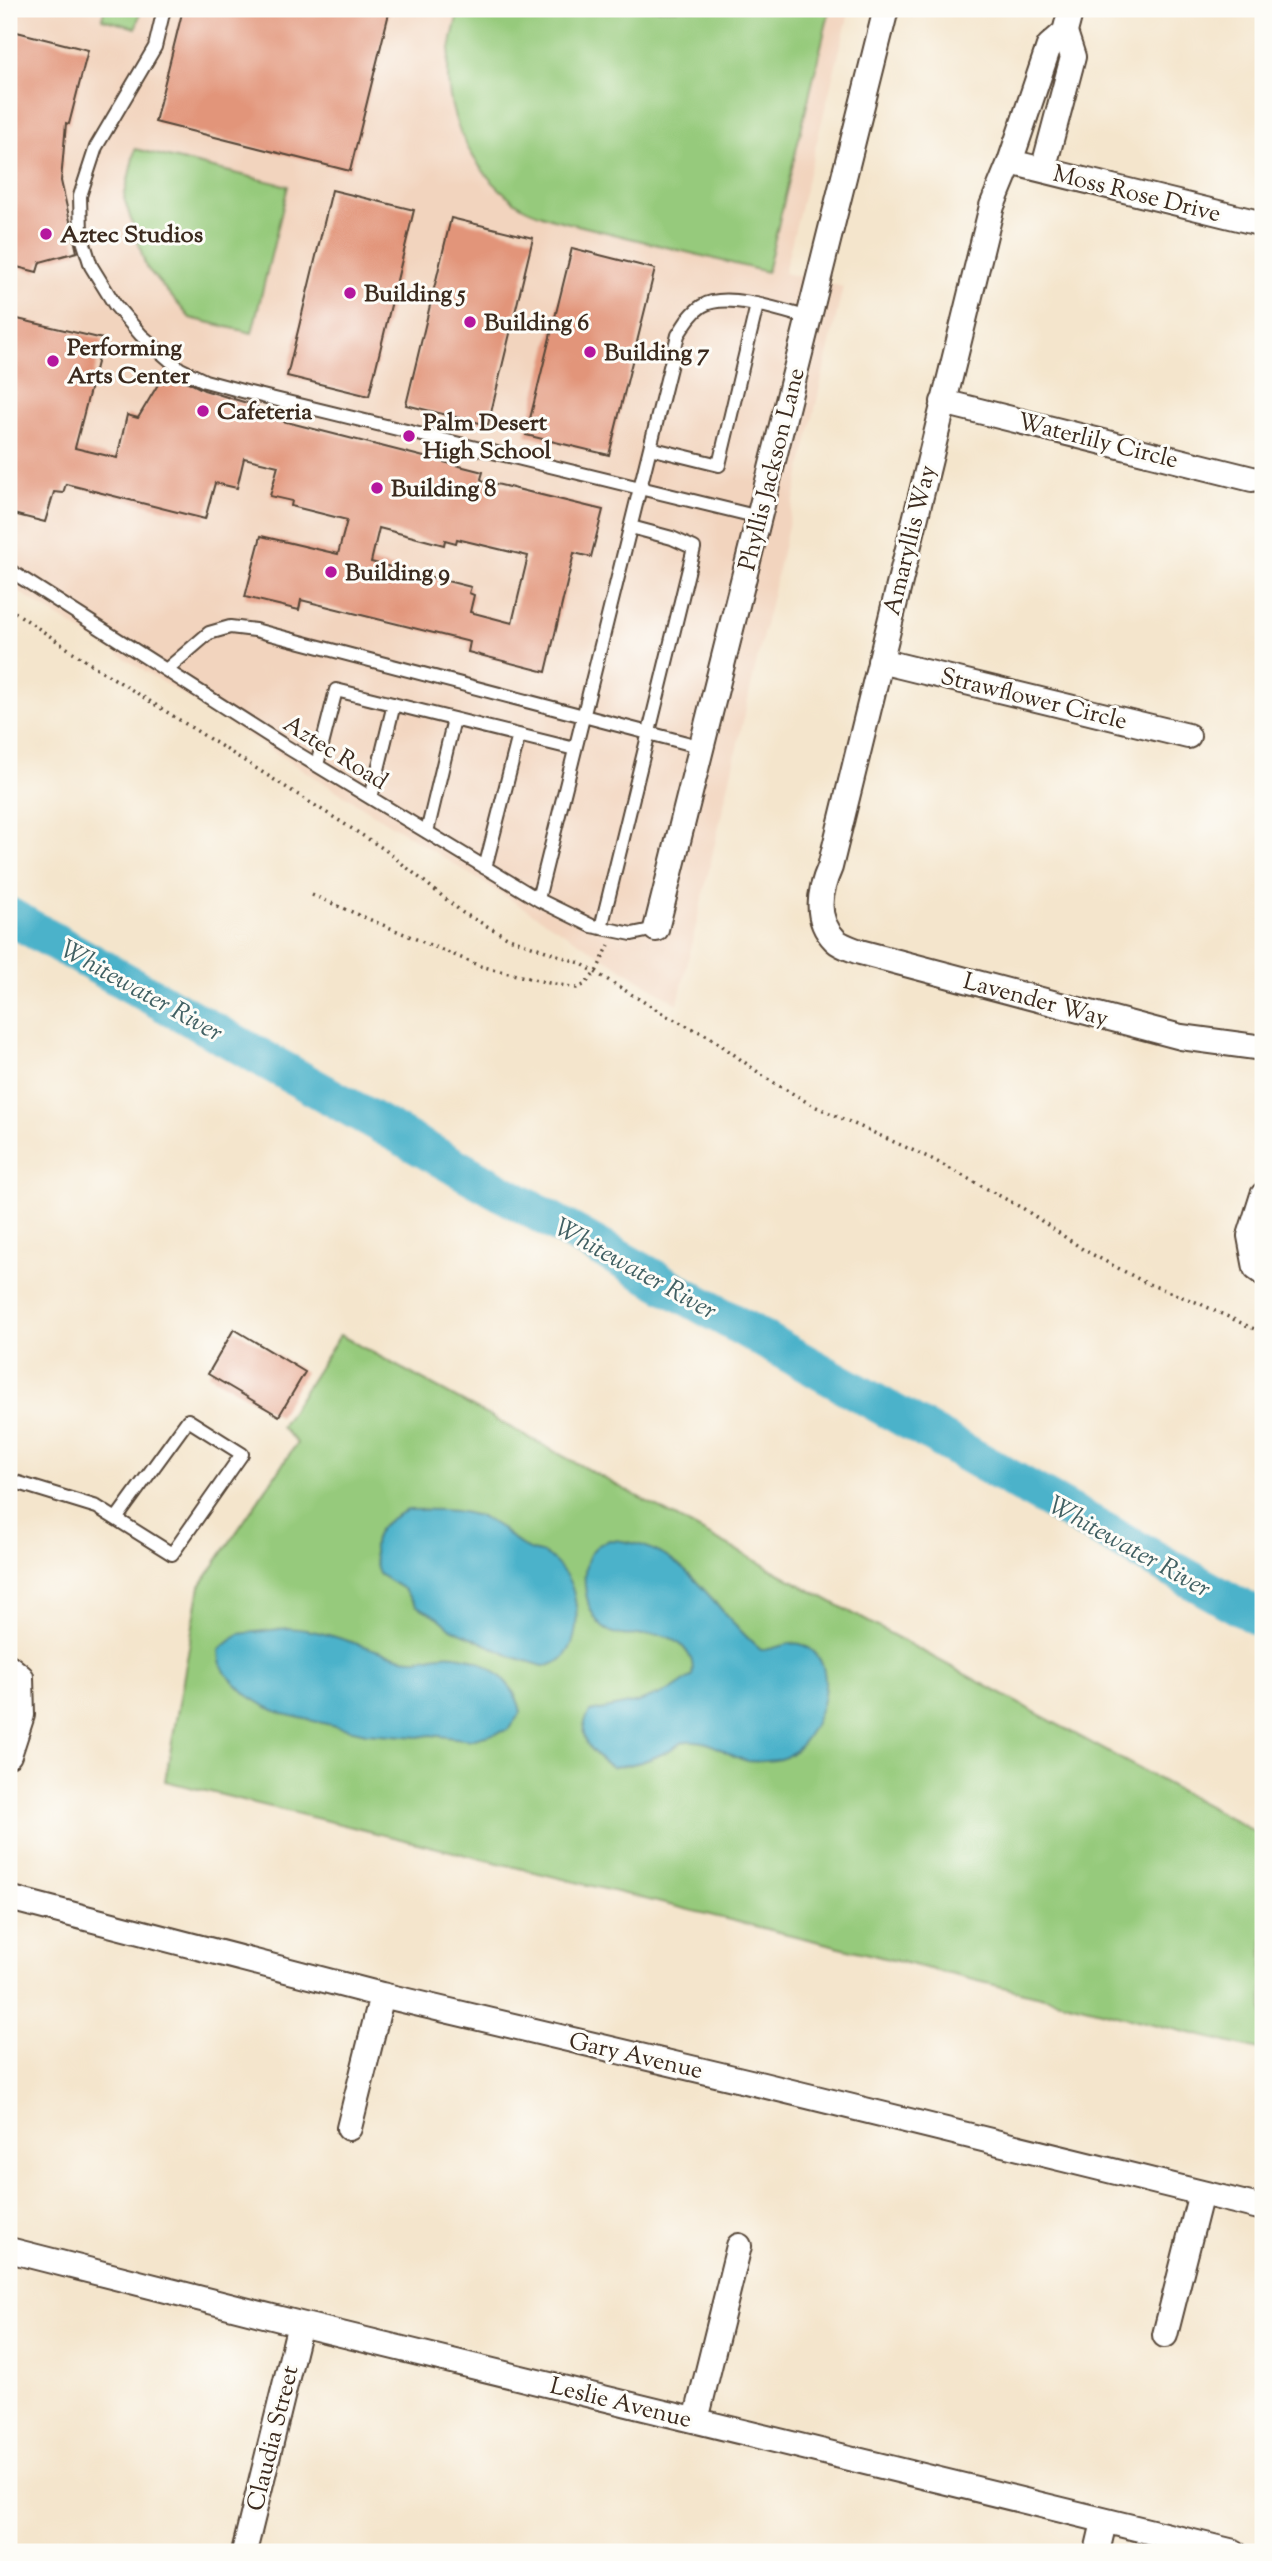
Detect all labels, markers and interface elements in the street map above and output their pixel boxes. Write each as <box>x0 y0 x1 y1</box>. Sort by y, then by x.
street label: Moss Rose Drive <box>1049 158 1224 232</box>
place label: Aztec Studios <box>60 219 203 253</box>
marker: Aztec Studios <box>38 226 54 242</box>
place label: Building 5 <box>364 278 466 312</box>
marker: Building 5 <box>342 285 358 301</box>
place label: Building 6 <box>484 307 589 341</box>
marker: Building 6 <box>462 314 478 330</box>
place label: Performing Arts Center <box>67 332 191 394</box>
place label: Building 7 <box>604 337 709 371</box>
marker: Building 7 <box>582 344 598 360</box>
marker: Performing Arts Center <box>45 353 61 369</box>
street label: Phyllis Jackson Lane <box>731 364 815 574</box>
place label: Cafeteria <box>217 396 313 430</box>
marker: Cafeteria <box>195 403 211 419</box>
street label: Waterlily Circle <box>1014 406 1181 478</box>
place label: Palm Desert High School <box>423 407 552 469</box>
marker: Palm Desert High School <box>401 428 417 444</box>
street label: Amaryllis Way <box>876 462 946 619</box>
place label: Building 8 <box>391 473 496 507</box>
marker: Building 8 <box>369 480 385 496</box>
place label: Building 9 <box>345 557 450 591</box>
marker: Building 9 <box>323 564 339 580</box>
street label: Strawflower Circle <box>937 660 1130 740</box>
street label: Aztec Road <box>276 708 394 800</box>
water label: Whitewater River <box>53 932 229 1052</box>
street label: Lavender Way <box>959 965 1112 1037</box>
water label: Whitewater River <box>547 1210 723 1330</box>
water label: Whitewater River <box>1041 1488 1217 1608</box>
street label: Gary Avenue <box>565 2025 706 2089</box>
street label: Claudia Street <box>239 2362 308 2515</box>
street label: Leslie Avenue <box>546 2370 695 2438</box>

